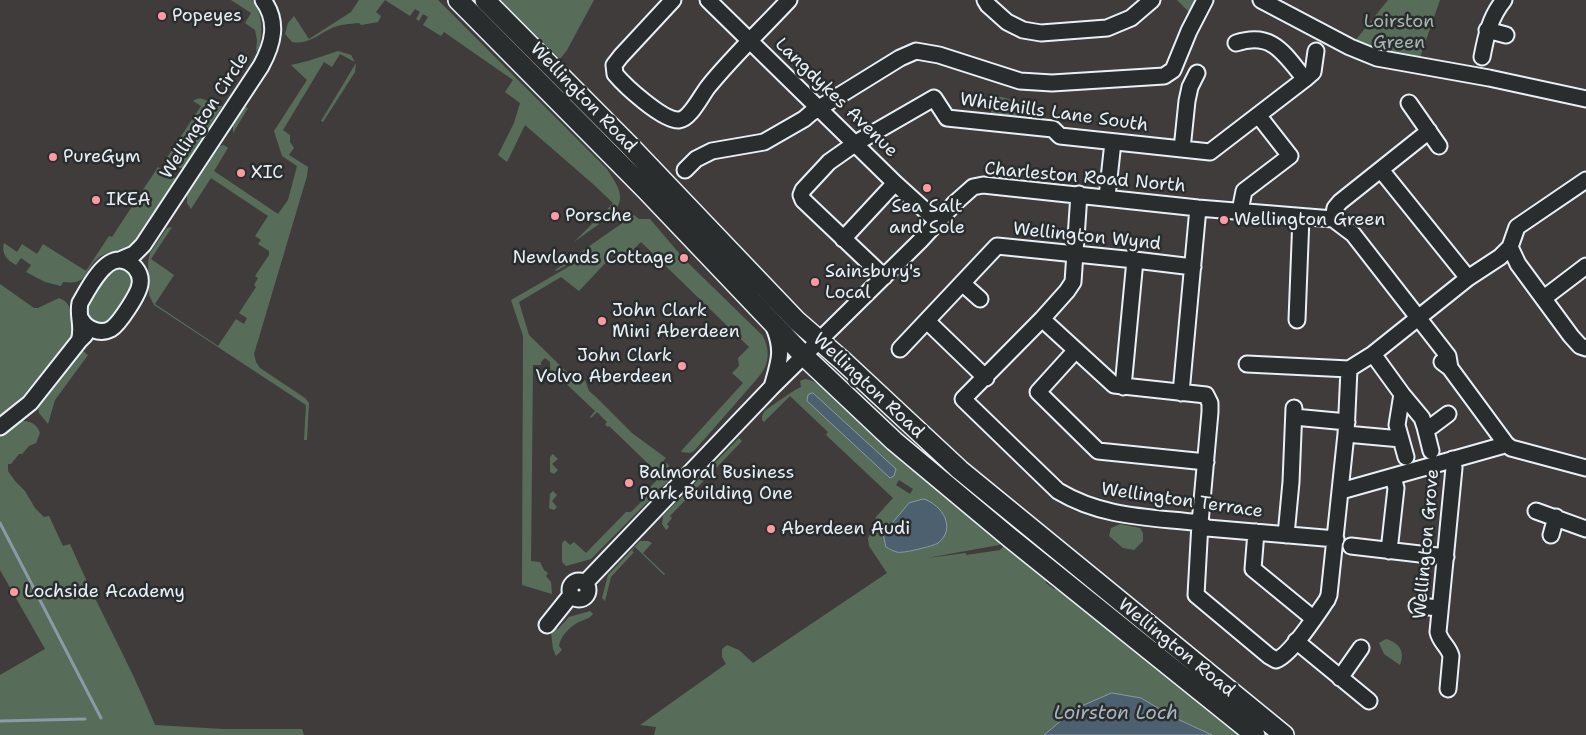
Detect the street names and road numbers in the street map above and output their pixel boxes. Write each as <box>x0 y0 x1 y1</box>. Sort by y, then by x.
street label: Langdykes Avenue <box>770 34 902 162</box>
street label: Wellington Road <box>525 39 641 157</box>
street label: Wellington Circle <box>156 49 254 183</box>
street label: Whitehills Lane South <box>958 89 1150 137</box>
street label: Charleston Road North <box>983 158 1187 198</box>
street label: Wellington Wynd <box>1012 218 1162 256</box>
street label: Wellington Road <box>808 329 928 443</box>
street label: Wellington Grove <box>1410 468 1444 620</box>
street label: Wellington Terrace <box>1100 479 1264 523</box>
street label: Wellington Road <box>1113 594 1239 702</box>

